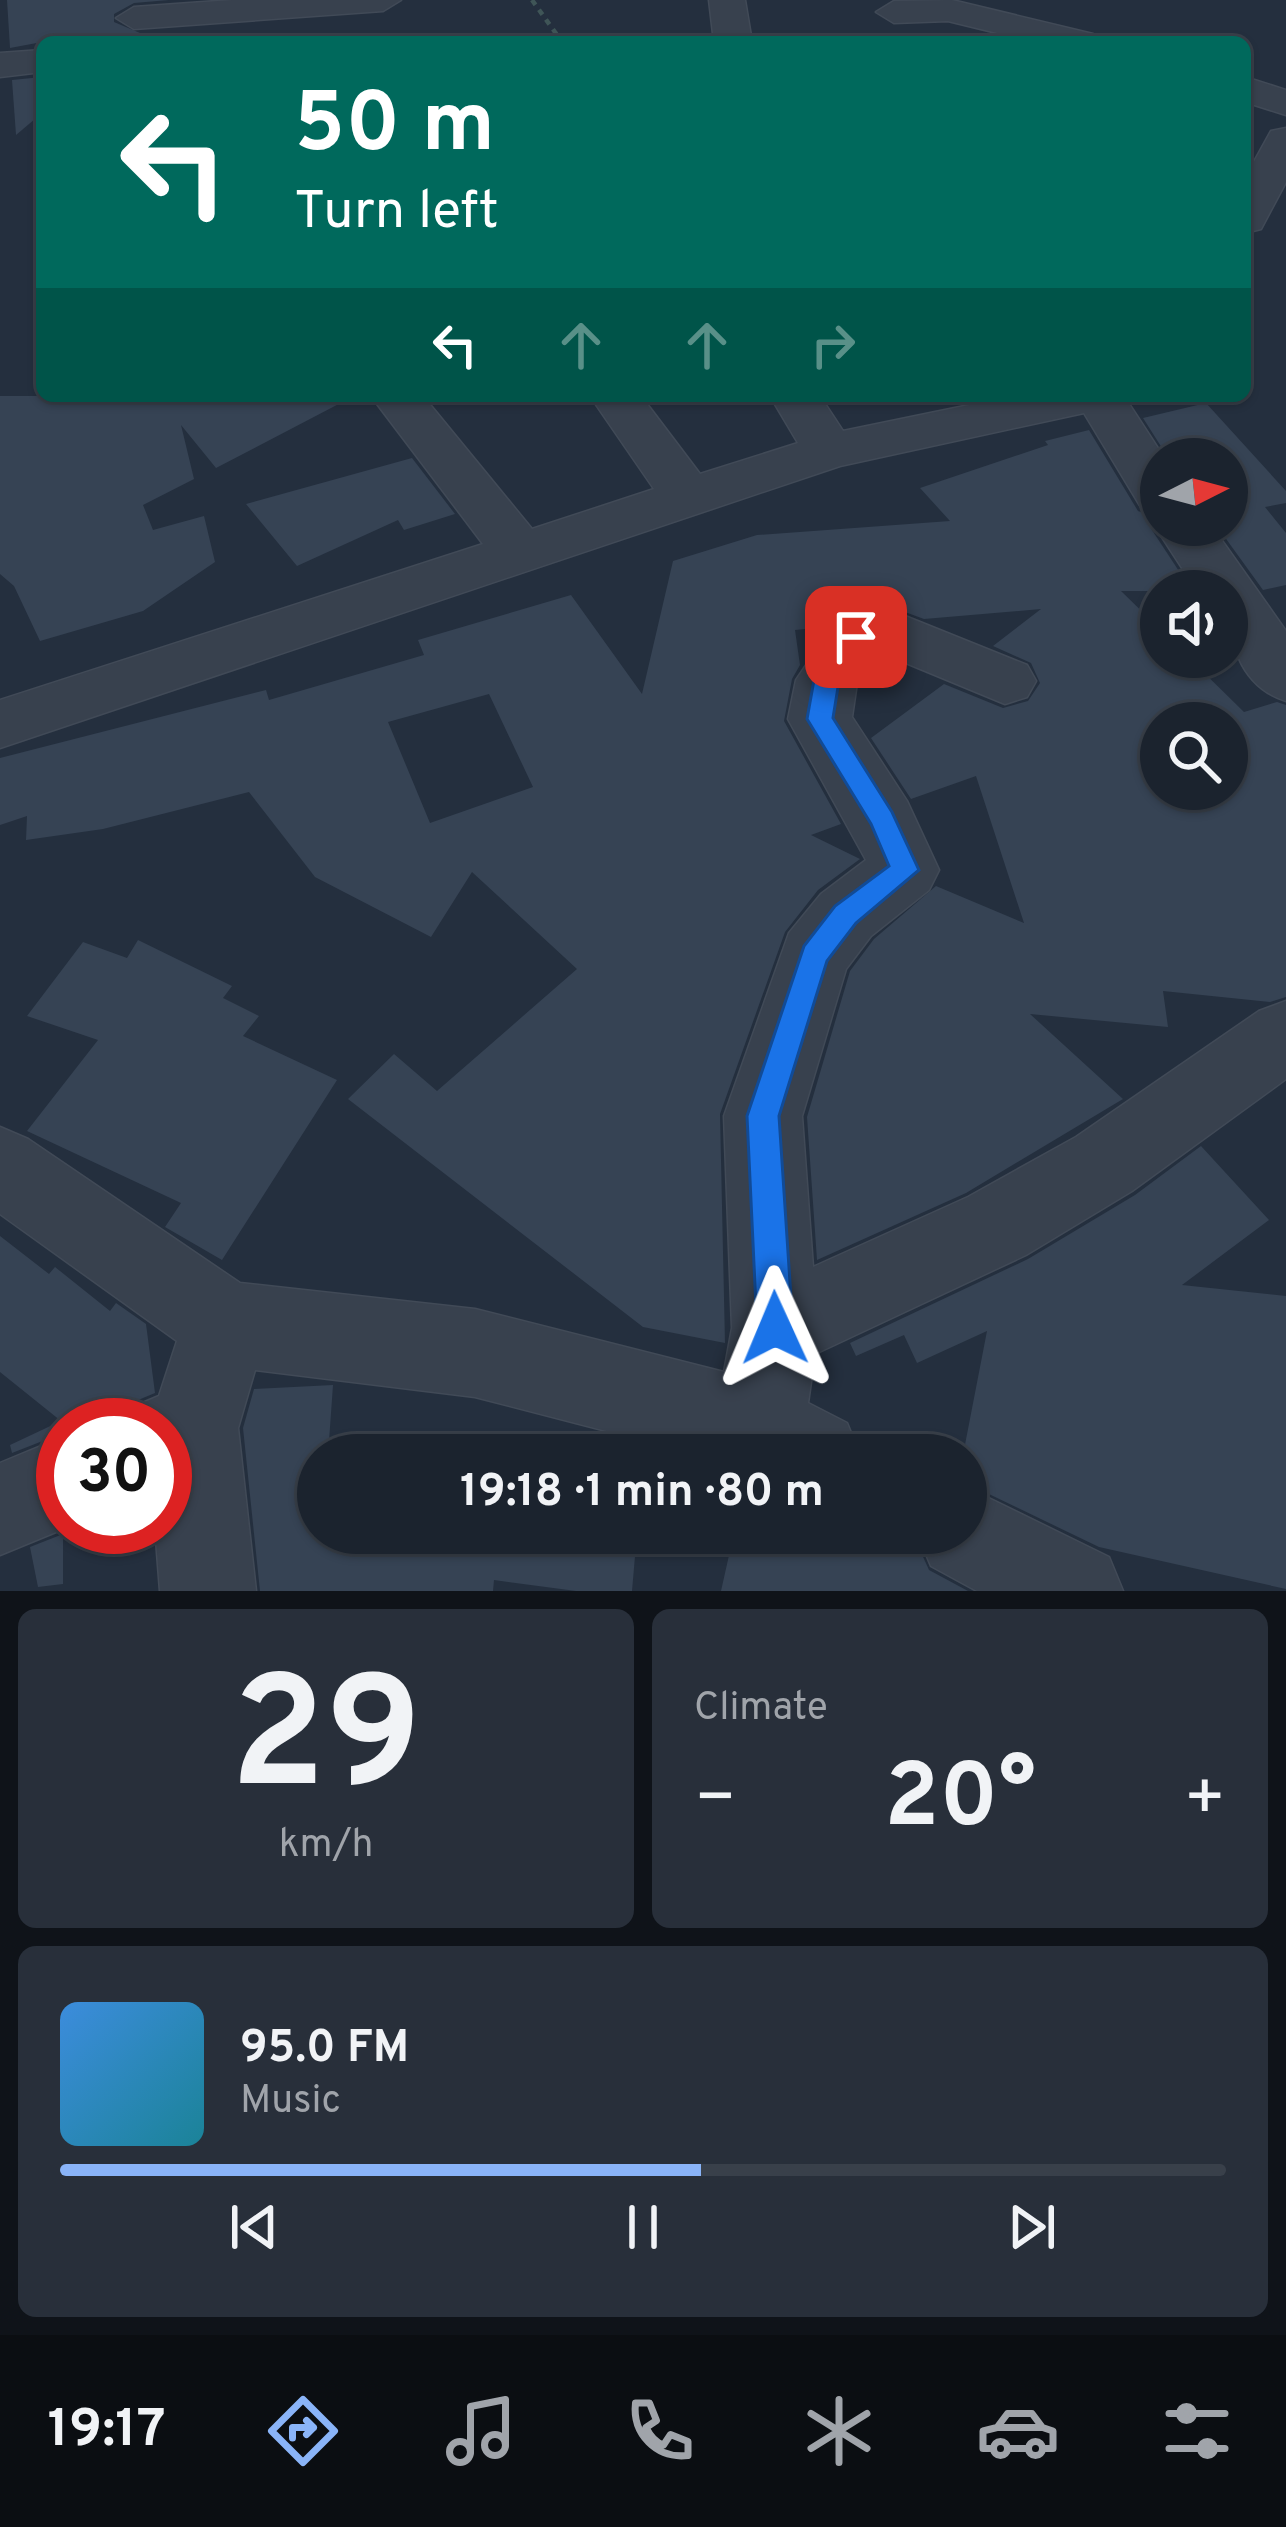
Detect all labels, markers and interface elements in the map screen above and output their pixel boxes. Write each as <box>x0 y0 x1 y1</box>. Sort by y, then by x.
text: 50 m <box>294 75 495 181</box>
icon: left <box>96 84 252 240</box>
text: Turn left <box>294 179 499 248</box>
icon: left <box>422 312 488 378</box>
icon: ahead <box>548 312 614 378</box>
icon: ahead <box>674 312 740 378</box>
icon: right <box>800 312 866 378</box>
north arrow <box>1140 438 1248 546</box>
map controls <box>1140 438 1248 810</box>
button: sound <box>1140 570 1248 678</box>
pin <box>805 586 907 688</box>
icon: arrive <box>823 604 889 670</box>
button: search <box>1140 702 1248 810</box>
position arrow <box>712 1265 838 1391</box>
speed limit sign: 30 <box>36 1398 192 1554</box>
text: 19:18 · 1 min · 80 m <box>460 1465 824 1522</box>
text: 29 <box>230 1645 422 1843</box>
text: Climate <box>694 1685 828 1734</box>
text: 20° <box>884 1745 1036 1858</box>
text: − <box>694 1760 737 1843</box>
text: + <box>1183 1760 1226 1843</box>
text: km/h <box>279 1822 373 1871</box>
text: 95.0 FM <box>240 2021 409 2078</box>
text: Music <box>240 2078 341 2127</box>
icon: previous <box>221 2194 287 2260</box>
icon: pause <box>610 2194 676 2260</box>
icon: next <box>999 2194 1065 2260</box>
icon: directions <box>261 2389 345 2473</box>
icon: music <box>439 2389 523 2473</box>
icon: phone <box>618 2389 702 2473</box>
icon: climate <box>797 2389 881 2473</box>
icon: car <box>976 2389 1060 2473</box>
icon: filters <box>1155 2389 1239 2473</box>
text: 19:17 <box>47 2397 166 2466</box>

